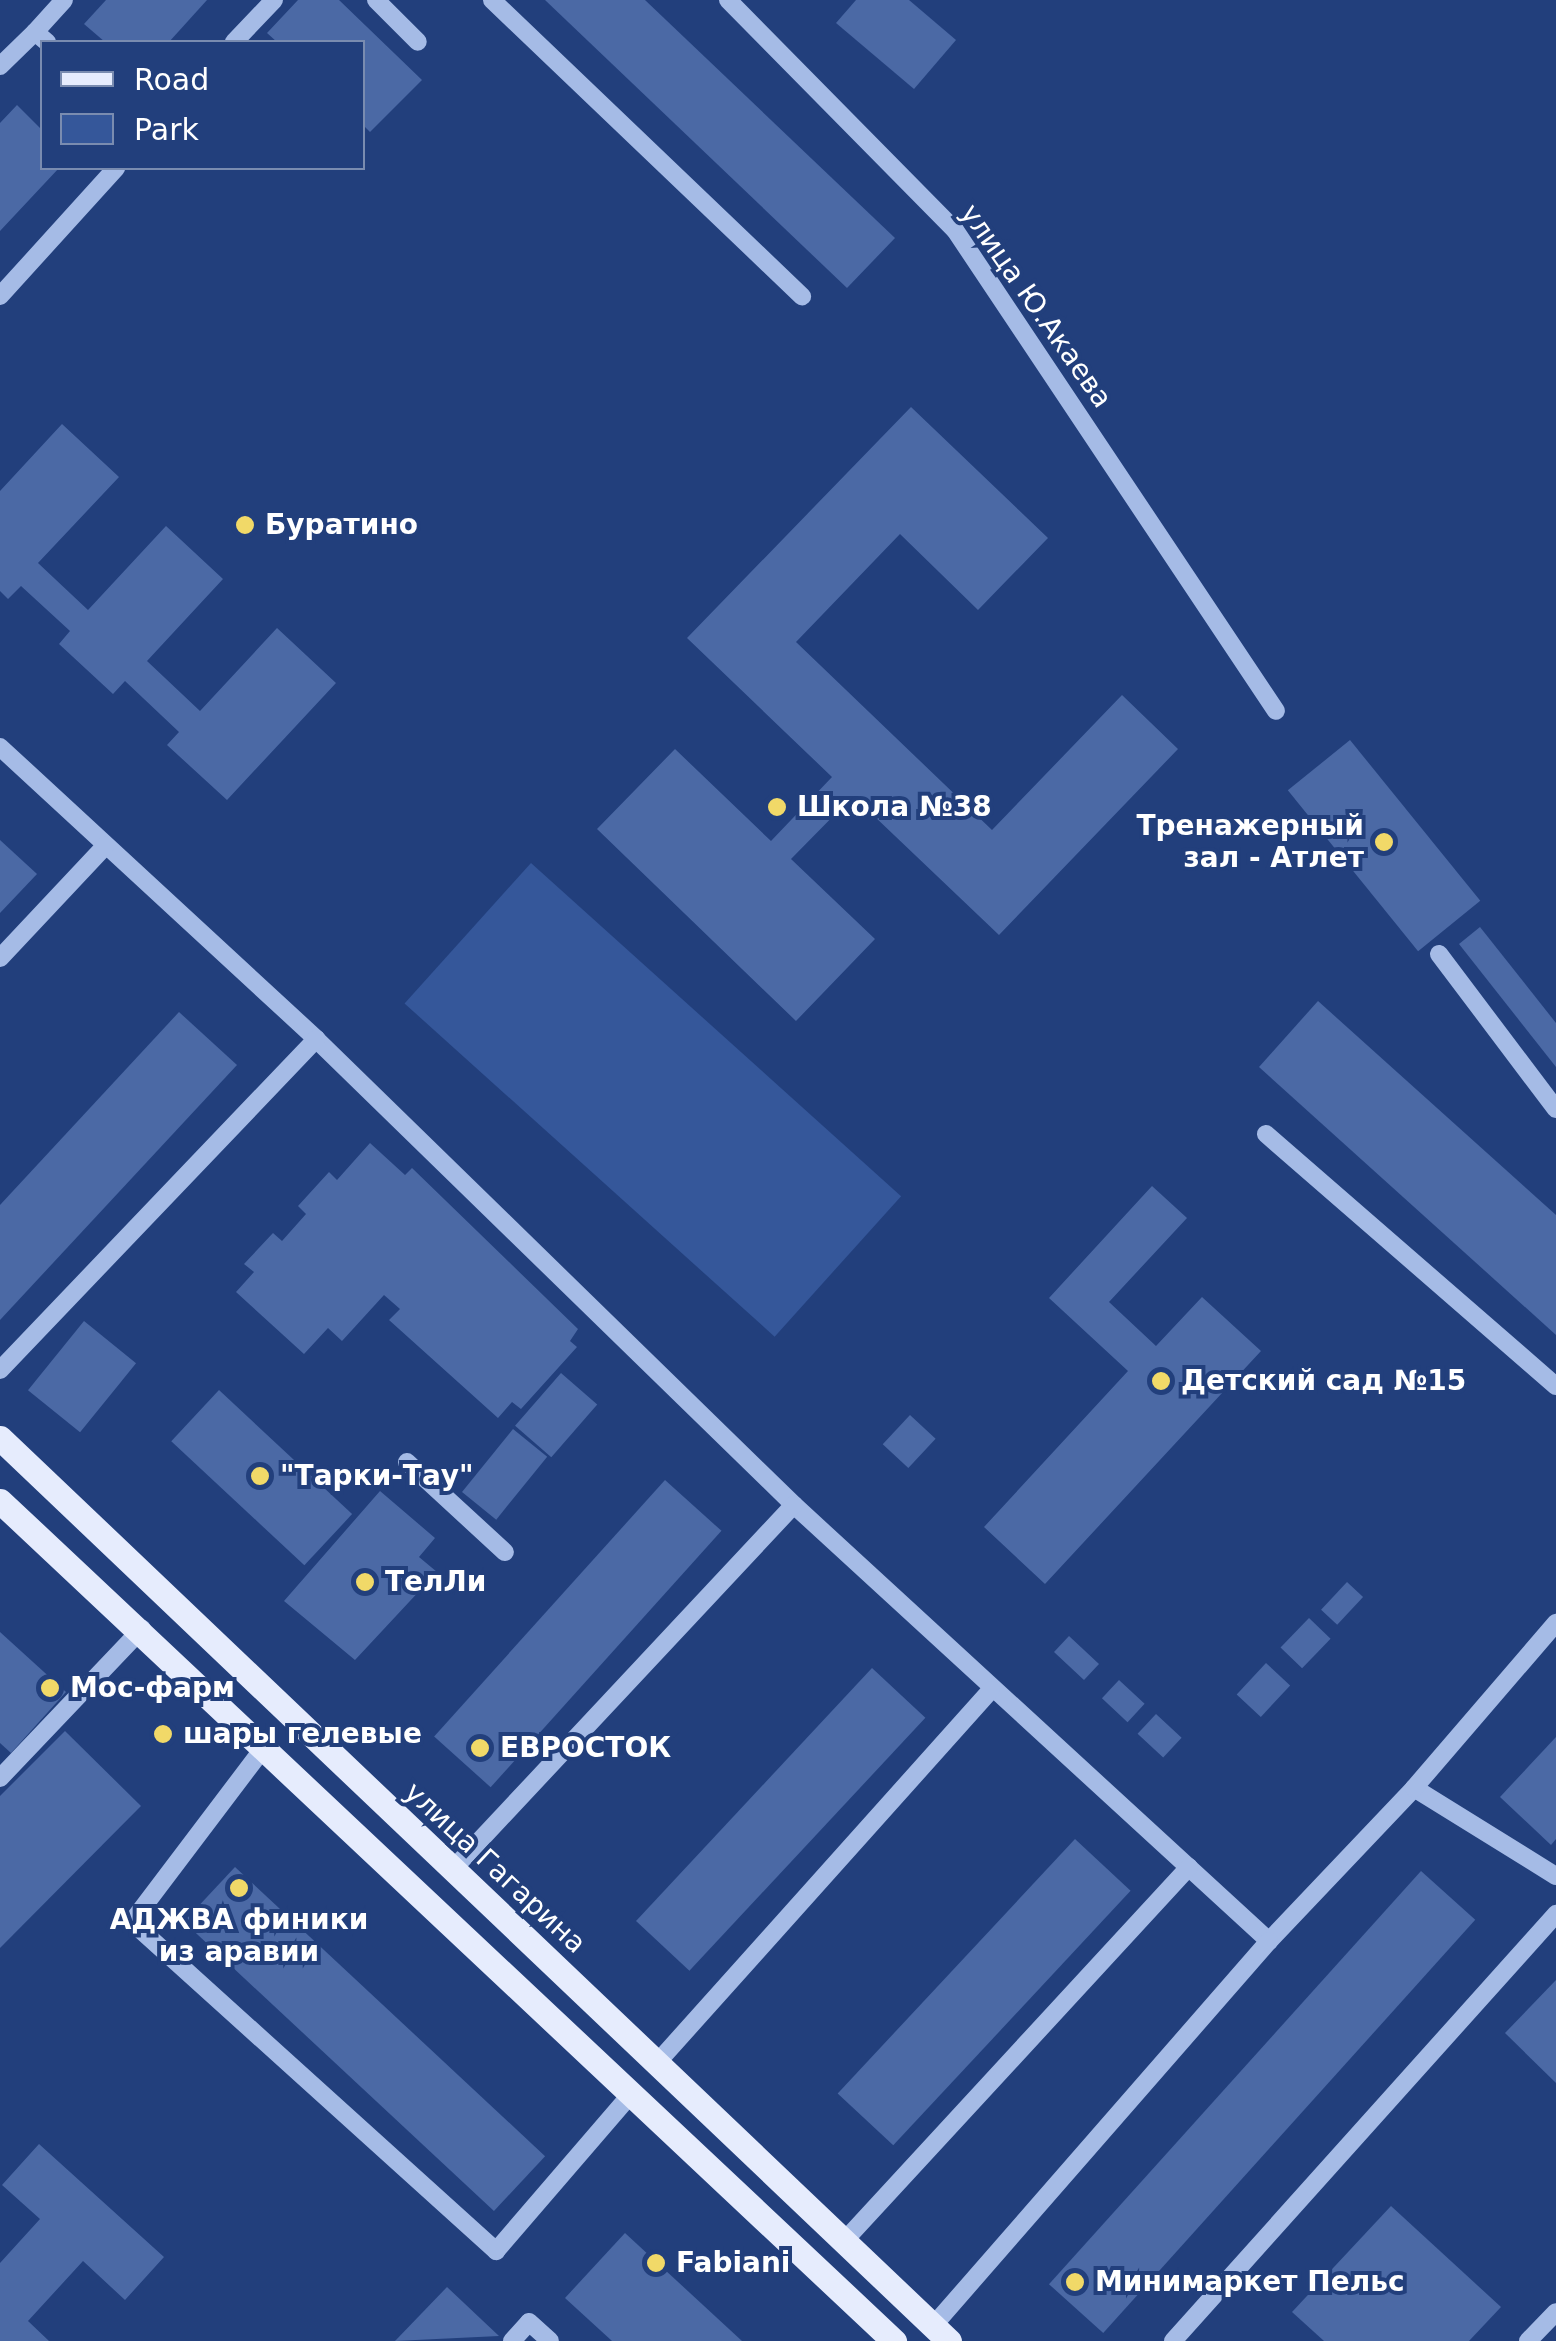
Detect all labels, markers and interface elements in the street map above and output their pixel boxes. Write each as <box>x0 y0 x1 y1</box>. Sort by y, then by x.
legend <box>40 40 365 170</box>
text: Road <box>134 62 209 97</box>
text: Park <box>134 112 199 147</box>
street label: улица Ю.Акаева <box>953 198 1119 414</box>
place label: Буратино <box>265 508 418 542</box>
marker: Буратино <box>234 514 256 536</box>
place label: Школа №38 <box>797 790 992 824</box>
marker: Школа №38 <box>766 796 788 818</box>
place label: Тренажерный зал - Атлет <box>1136 809 1364 875</box>
marker: Тренажерный зал - Атлет <box>1373 831 1395 853</box>
place label: Детский сад №15 <box>1181 1364 1466 1398</box>
marker: Детский сад №15 <box>1150 1370 1172 1392</box>
place label: "Тарки-Тау" <box>280 1459 474 1493</box>
marker: "Тарки-Тау" <box>249 1465 271 1487</box>
place label: ТелЛи <box>385 1565 486 1599</box>
marker: ТелЛи <box>354 1571 376 1593</box>
place label: Мос-фарм <box>70 1671 235 1705</box>
marker: Мос-фарм <box>39 1677 61 1699</box>
place label: шары гелевые <box>183 1717 422 1751</box>
marker: шары гелевые <box>152 1723 174 1745</box>
place label: ЕВРОСТОК <box>500 1731 671 1765</box>
marker: ЕВРОСТОК <box>469 1737 491 1759</box>
street label: улица Гагарина <box>397 1775 593 1961</box>
marker: АДЖВА финики из аравии <box>228 1877 250 1899</box>
place label: АДЖВА финики из аравии <box>110 1903 368 1969</box>
place label: Fabiani <box>676 2246 790 2280</box>
marker: Fabiani <box>645 2252 667 2274</box>
place label: Минимаркет Пельс <box>1095 2265 1404 2299</box>
marker: Минимаркет Пельс <box>1064 2271 1086 2293</box>

